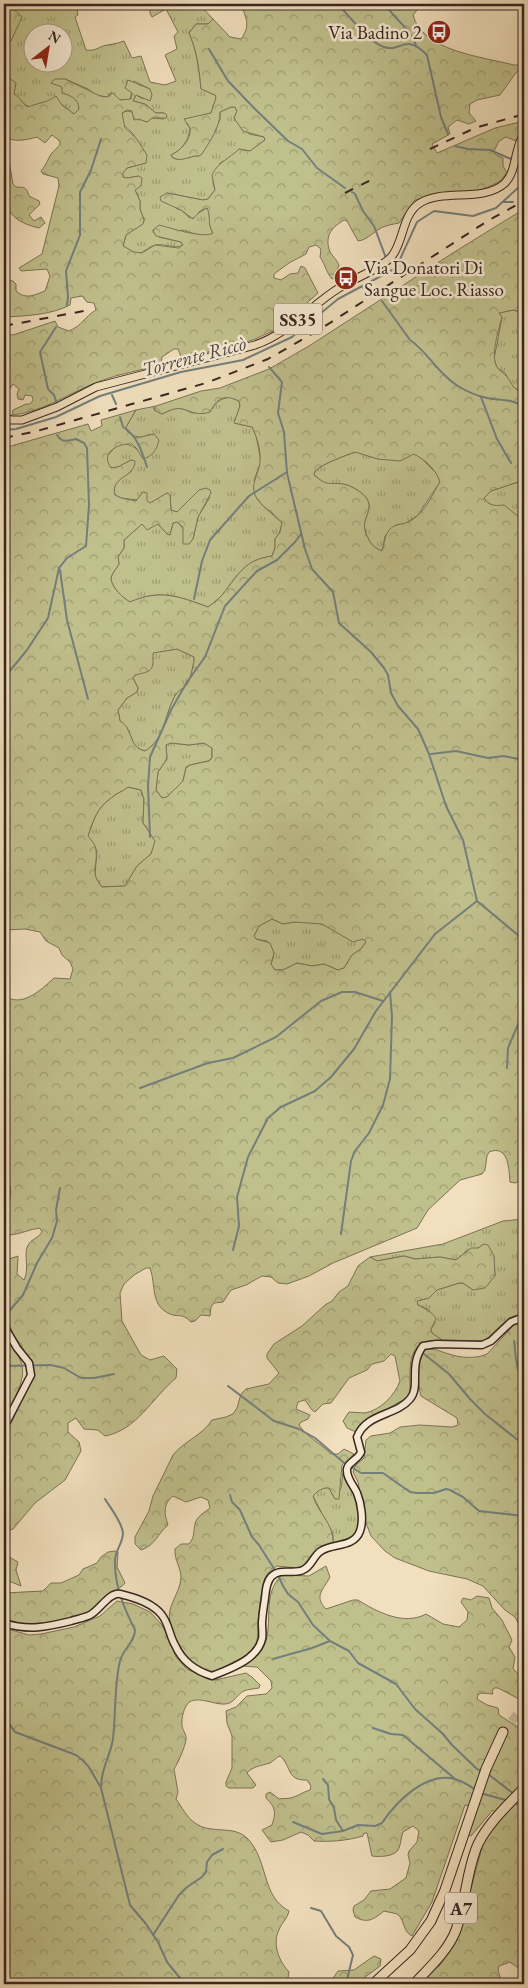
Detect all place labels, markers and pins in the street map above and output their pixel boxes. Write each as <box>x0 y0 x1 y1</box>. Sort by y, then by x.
bus stop icon: Via Badino 2 <box>426 19 452 45</box>
place label: Via Badino 2 <box>328 20 422 45</box>
place label: Via Donatori Di Sangue Loc. Riasso <box>364 255 504 302</box>
bus stop icon: Via Donatori Di Sangue Loc. Riasso <box>333 265 359 291</box>

